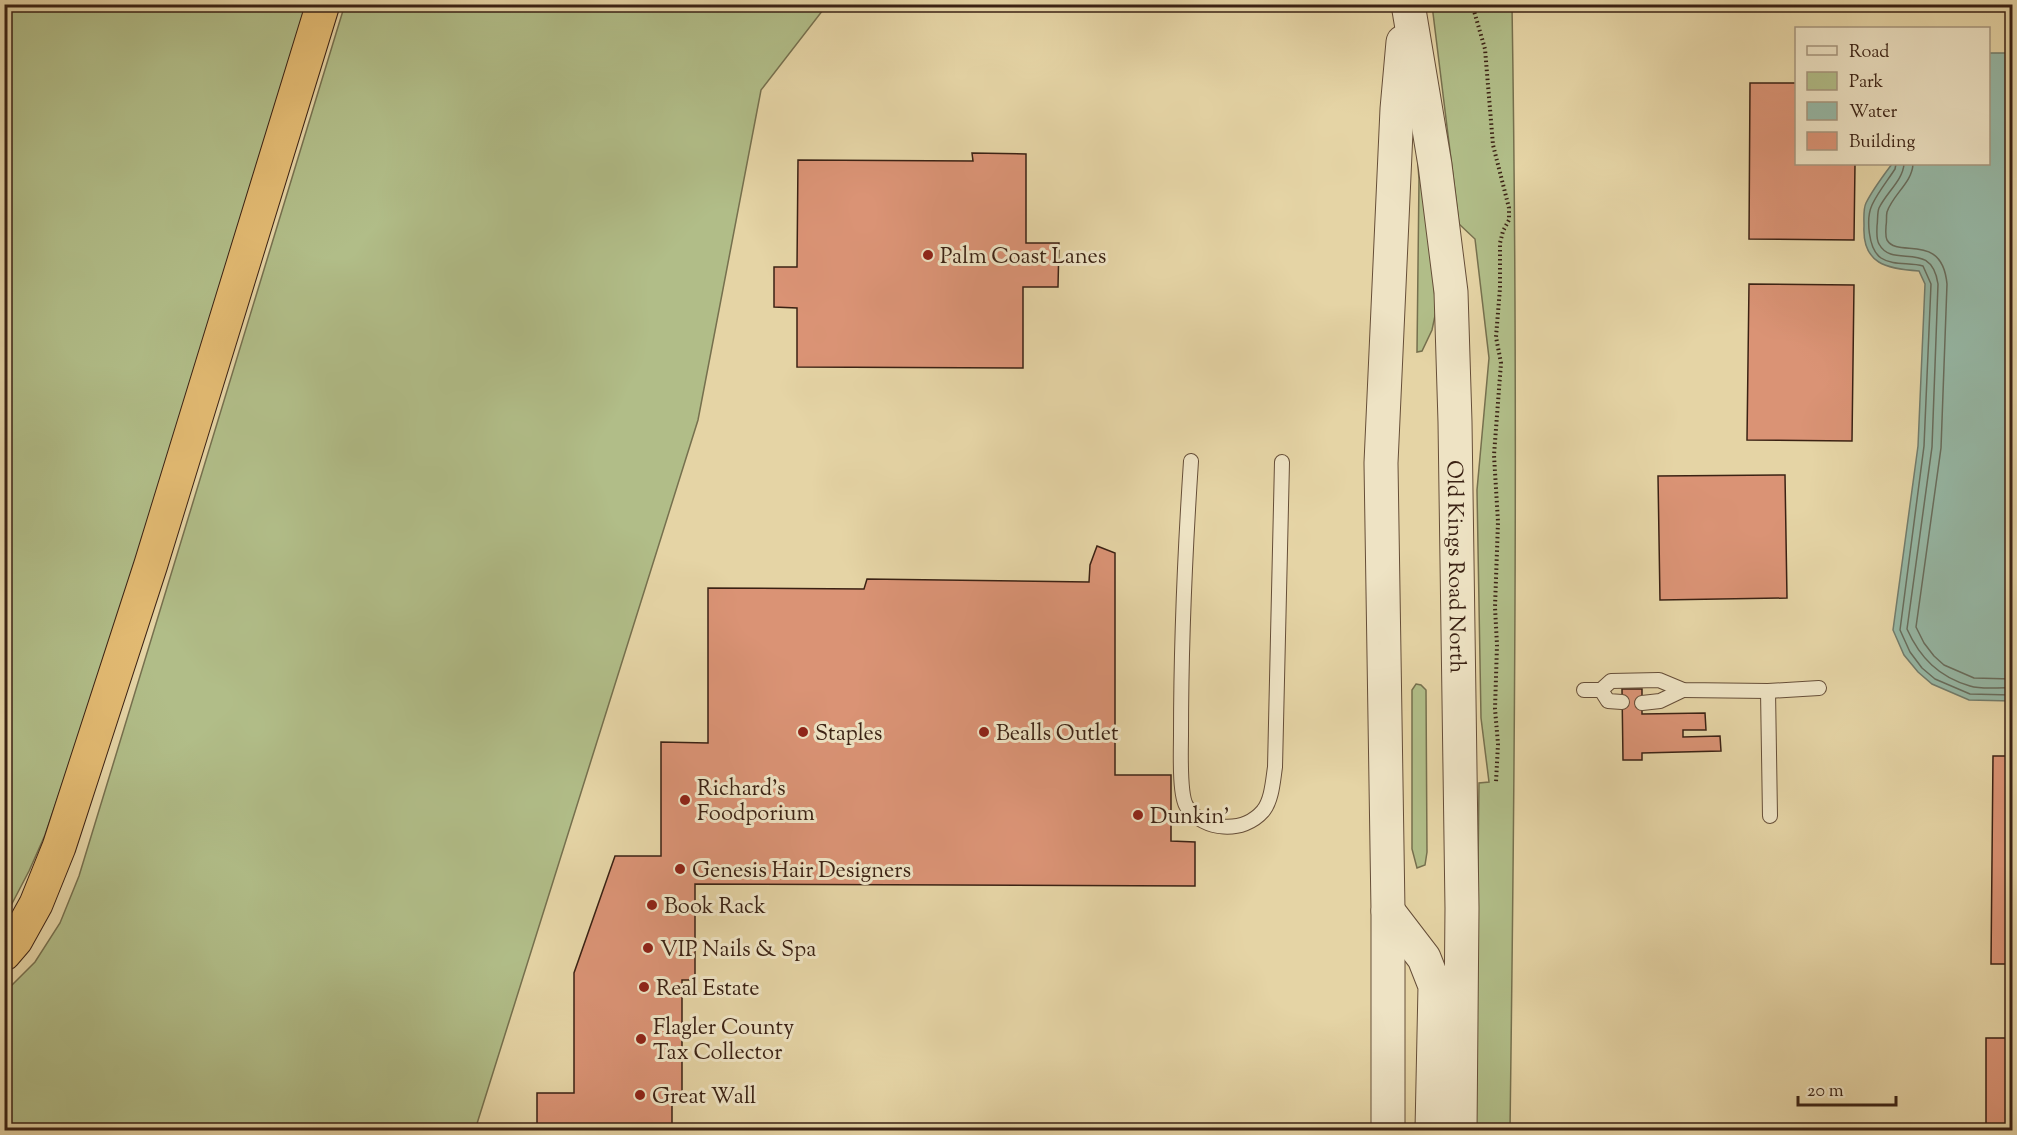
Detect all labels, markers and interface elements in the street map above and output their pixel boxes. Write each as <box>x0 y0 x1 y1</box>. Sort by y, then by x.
legend <box>1795 27 1990 165</box>
text: Road <box>1849 40 1889 66</box>
text: Park <box>1849 70 1884 96</box>
text: Water <box>1849 100 1898 126</box>
text: Building <box>1849 130 1915 156</box>
place label: Palm Coast Lanes <box>940 242 1107 274</box>
marker: Palm Coast Lanes <box>921 248 935 262</box>
street label: Old Kings Road North <box>1437 460 1472 674</box>
place label: Staples <box>815 719 882 751</box>
place label: Bealls Outlet <box>996 719 1119 751</box>
marker: Staples <box>796 725 810 739</box>
marker: Bealls Outlet <box>977 725 991 739</box>
place label: Richard's Foodporium <box>697 774 815 831</box>
marker: Richard's Foodporium <box>678 793 692 807</box>
place label: Dunkin' <box>1150 802 1230 834</box>
marker: Dunkin' <box>1131 808 1145 822</box>
place label: Genesis Hair Designers <box>692 856 911 888</box>
marker: Genesis Hair Designers <box>673 862 687 876</box>
place label: Book Rack <box>664 892 766 924</box>
marker: Book Rack <box>645 898 659 912</box>
place label: VIP Nails & Spa <box>660 935 816 967</box>
marker: VIP Nails & Spa <box>641 941 655 955</box>
place label: Real Estate <box>656 974 760 1006</box>
marker: Real Estate <box>637 980 651 994</box>
place label: Flagler County Tax Collector <box>653 1013 794 1070</box>
marker: Flagler County Tax Collector <box>634 1032 648 1046</box>
scale bar <box>1798 1069 1896 1107</box>
text: 20 m <box>1807 1079 1844 1105</box>
place label: Great Wall <box>652 1082 756 1114</box>
marker: Great Wall <box>633 1088 647 1102</box>

